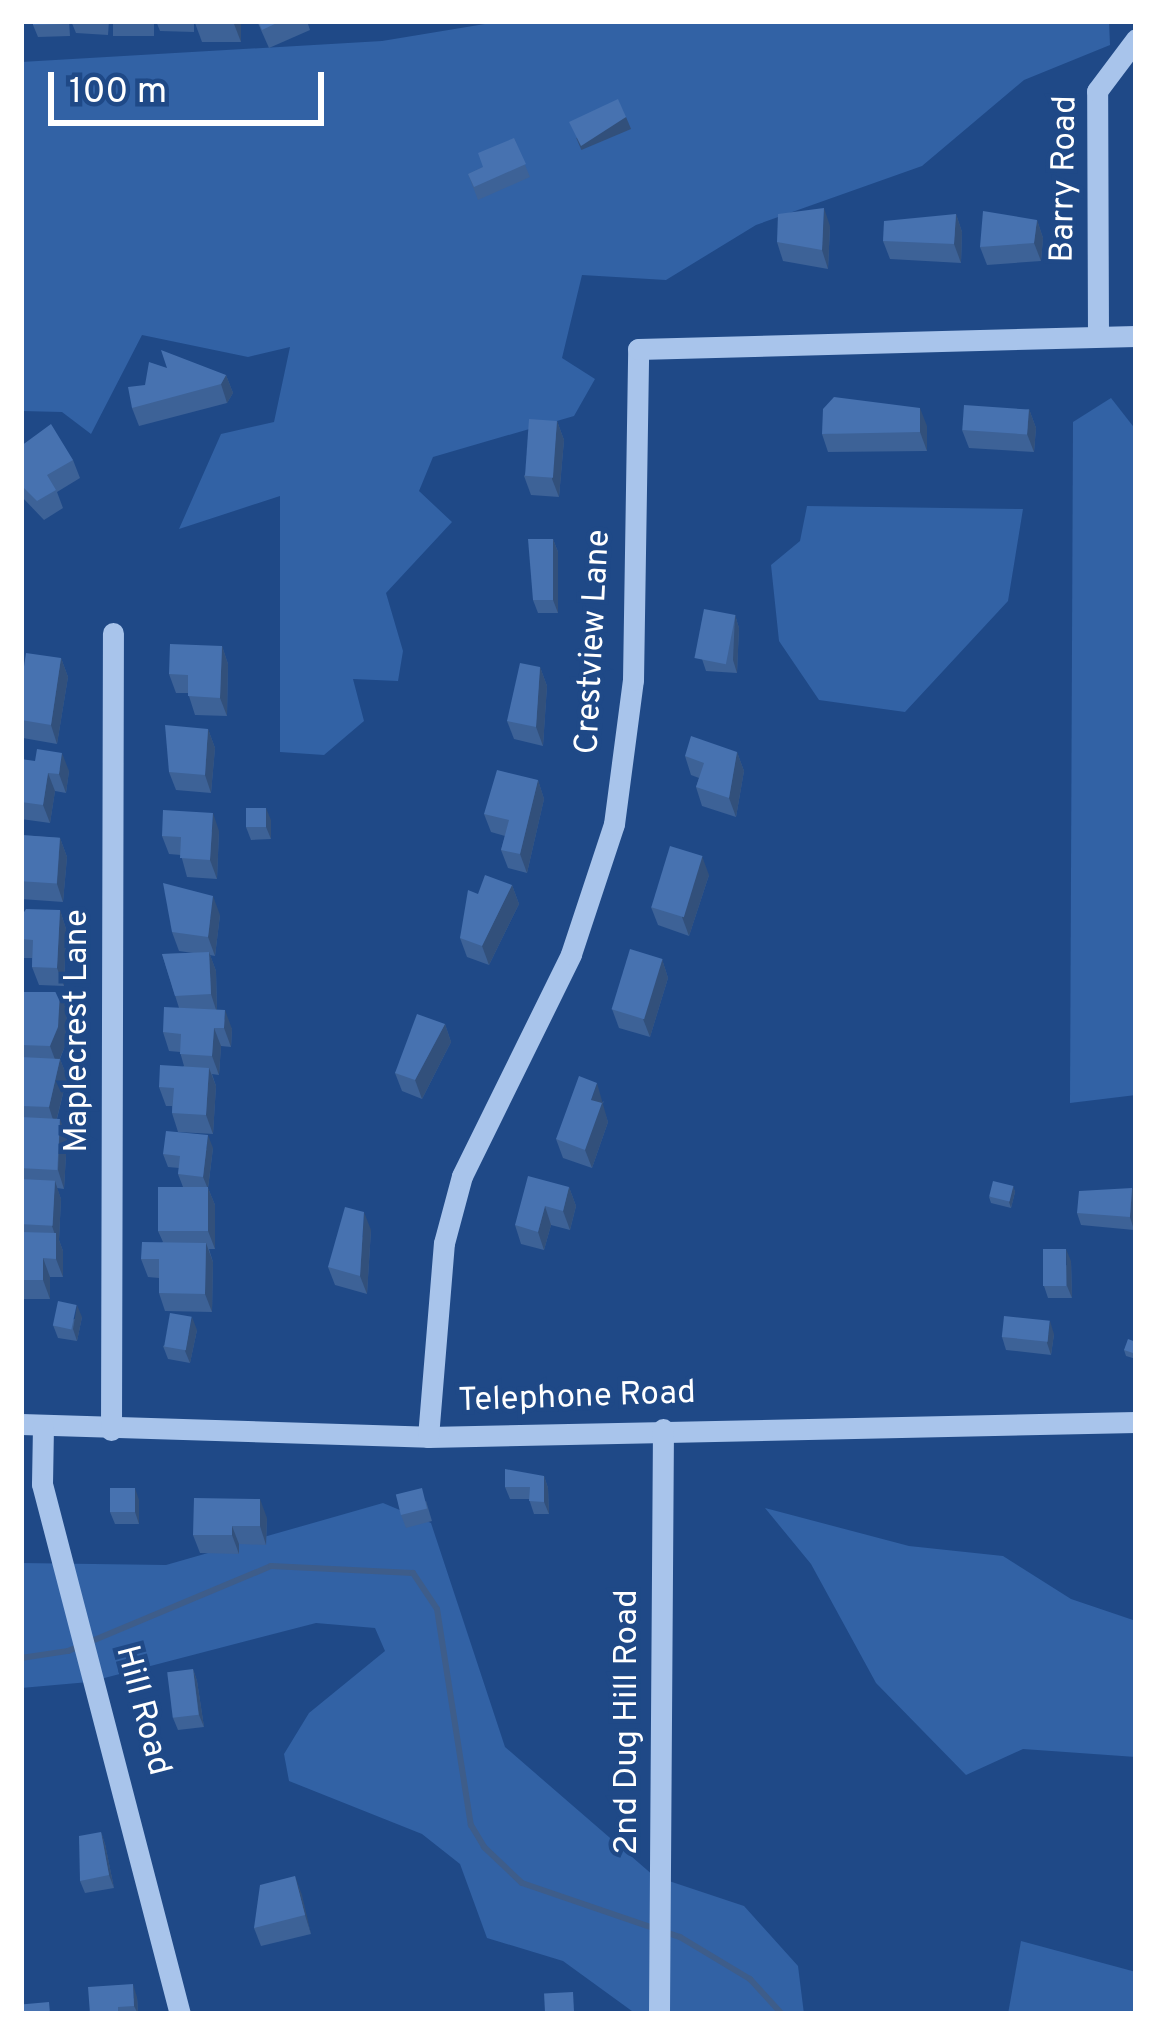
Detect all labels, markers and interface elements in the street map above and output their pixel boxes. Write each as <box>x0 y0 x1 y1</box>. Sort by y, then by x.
scale bar <box>54 48 330 122</box>
text: 100 m <box>69 70 167 116</box>
street label: Barry Road <box>1045 95 1087 263</box>
street label: Crestview Lane <box>569 529 621 755</box>
street label: Maplecrest Lane <box>59 909 99 1153</box>
street label: Telephone Road <box>458 1375 696 1423</box>
street label: 2nd Dug Hill Road <box>609 1589 649 1855</box>
street label: Hill Road <box>105 1642 177 1780</box>

